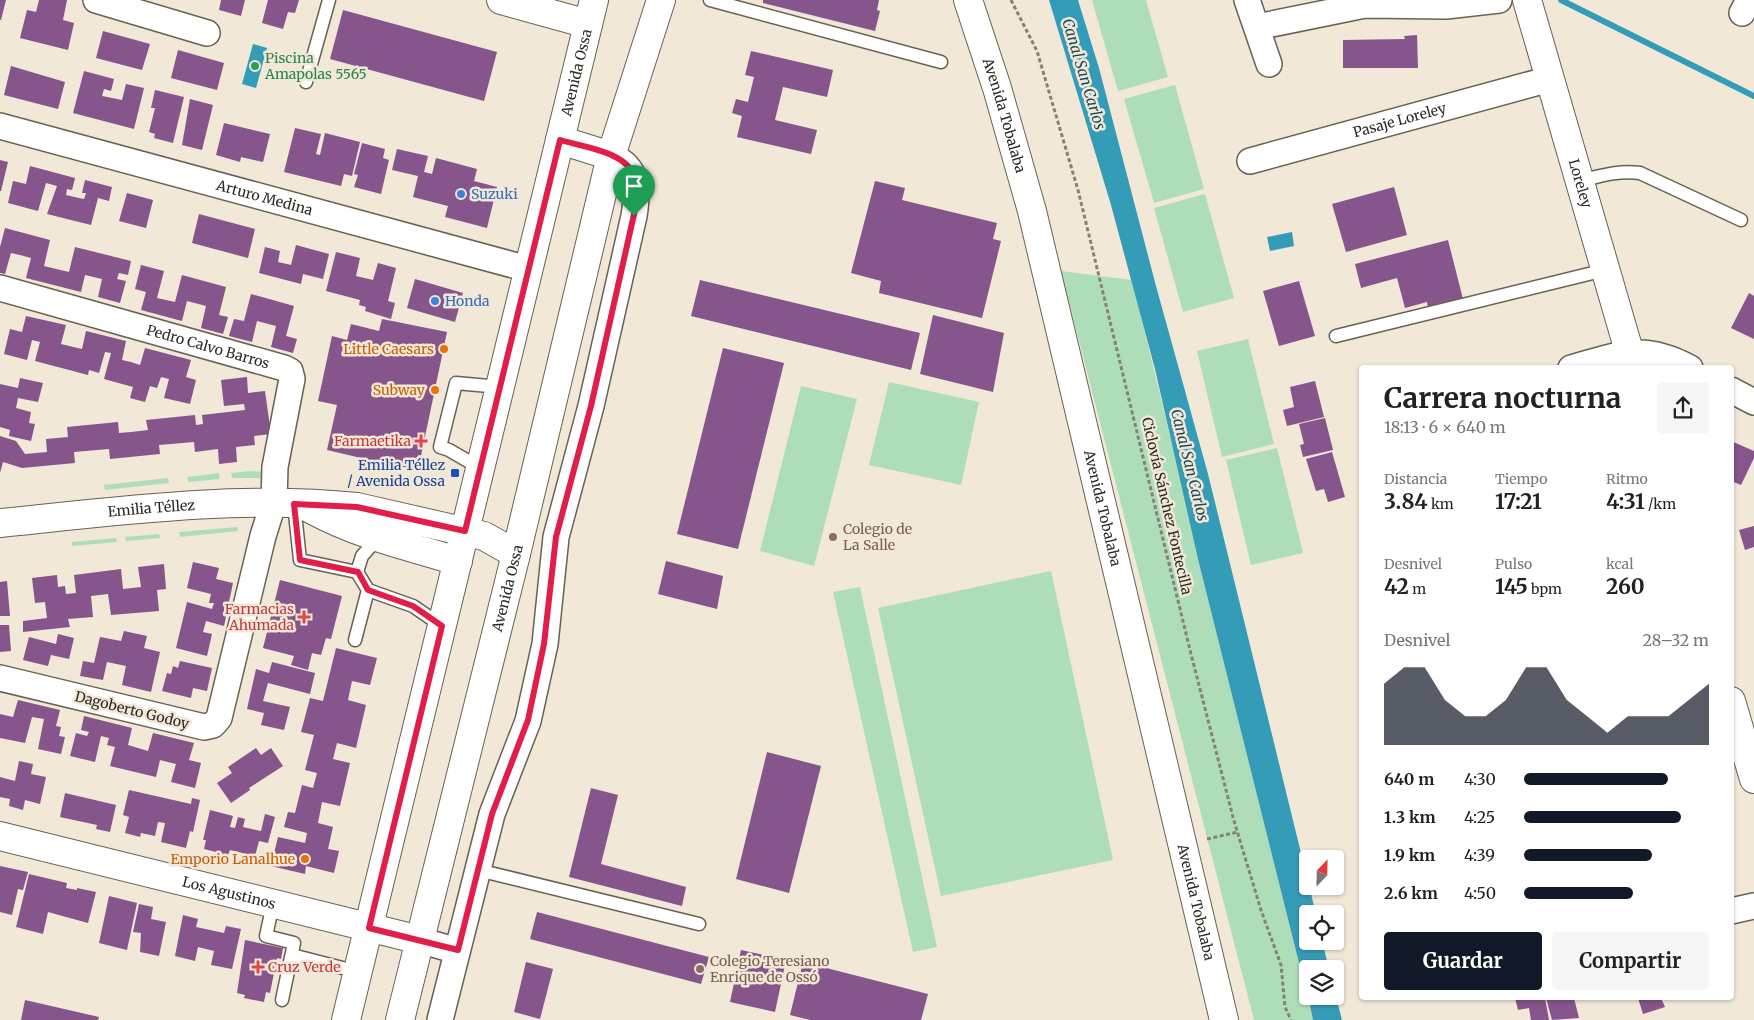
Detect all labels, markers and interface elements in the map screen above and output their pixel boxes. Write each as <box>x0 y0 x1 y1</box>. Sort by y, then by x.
water label: Canal San Carlos <box>1058 16 1110 132</box>
street label: Avenida Ossa <box>557 27 596 119</box>
place label: Piscina Amapolas 5565 <box>264 49 367 83</box>
street label: Avenida Tobalaba <box>978 55 1030 175</box>
marker: Piscina Amapolas 5565 <box>249 60 261 72</box>
street label: Pasaje Loreley <box>1351 99 1449 141</box>
street label: Loreley <box>1565 157 1596 211</box>
pin <box>613 165 655 216</box>
icon: arrive <box>620 172 648 200</box>
street label: Arturo Medina <box>213 176 315 219</box>
place label: Suzuki <box>471 185 518 203</box>
marker: Suzuki <box>455 188 467 200</box>
place label: Honda <box>445 292 490 310</box>
marker: Honda <box>429 295 441 307</box>
street label: Pedro Calvo Barros <box>144 321 272 372</box>
place label: Little Caesars <box>343 340 434 358</box>
marker: Little Caesars <box>438 343 450 355</box>
text: Carrera nocturna <box>1384 380 1622 416</box>
place label: Subway <box>373 381 426 399</box>
button: share <box>1657 382 1709 434</box>
marker: Subway <box>429 384 441 396</box>
water label: Canal San Carlos <box>1167 407 1213 523</box>
street label: Ciclovía Sánchez Fontecilla <box>1138 416 1196 597</box>
text: 18:13 · 6 × 640 m <box>1384 417 1506 437</box>
place label: Farmaetika <box>334 432 411 450</box>
marker: Farmaetika <box>415 435 427 447</box>
street label: Avenida Tobalaba <box>1080 447 1125 569</box>
place label: Emilia Téllez / Avenida Ossa <box>347 456 445 490</box>
marker: Emilia Téllez / Avenida Ossa <box>449 467 461 479</box>
text: Distancia <box>1384 470 1447 488</box>
text: Tiempo <box>1495 470 1547 488</box>
text: Ritmo <box>1606 470 1648 488</box>
text: 3.84 <box>1384 488 1428 515</box>
text: 17:21 <box>1495 488 1542 515</box>
text: 4:31 <box>1606 488 1645 515</box>
text: km <box>1428 495 1454 513</box>
text: /km <box>1645 495 1676 513</box>
street label: Emilia Téllez <box>107 496 196 521</box>
place label: Colegio de La Salle <box>843 520 912 554</box>
marker: Colegio de La Salle <box>827 531 839 543</box>
street label: Avenida Ossa <box>488 542 527 635</box>
text: Desnivel <box>1384 555 1442 573</box>
text: Pulso <box>1495 555 1532 573</box>
text: kcal <box>1606 555 1634 573</box>
text: 42 <box>1384 573 1409 600</box>
text: 145 <box>1495 573 1528 600</box>
text: 260 <box>1606 573 1645 600</box>
text: m <box>1409 580 1426 598</box>
text: bpm <box>1528 580 1562 598</box>
place label: Farmacias Ahumada <box>225 600 294 634</box>
marker: Farmacias Ahumada <box>298 611 310 623</box>
text: Desnivel <box>1384 630 1450 650</box>
text: 28–32 m <box>1643 630 1709 650</box>
street label: Dagoberto Godoy <box>73 687 192 733</box>
text: 640 m <box>1384 769 1434 789</box>
text: 4:30 <box>1464 769 1496 789</box>
text: 1.3 km <box>1384 807 1436 827</box>
text: 4:25 <box>1464 807 1495 827</box>
street label: Avenida Tobalaba <box>1173 841 1219 963</box>
text: 1.9 km <box>1384 845 1435 865</box>
text: 4:39 <box>1464 845 1495 865</box>
place label: Emporio Lanalhue <box>170 850 295 868</box>
north arrow <box>1299 850 1344 895</box>
map controls <box>1299 850 1344 1005</box>
marker: Emporio Lanalhue <box>299 853 311 865</box>
street label: Los Agustinos <box>180 872 278 913</box>
text: 2.6 km <box>1384 883 1438 903</box>
text: 4:50 <box>1464 883 1496 903</box>
button: locate <box>1299 905 1344 950</box>
button: Guardar <box>1384 932 1542 990</box>
button: Compartir <box>1552 932 1709 990</box>
place label: Colegio Teresiano Enrique de Ossó <box>710 952 829 986</box>
place label: Cruz Verde <box>268 958 341 976</box>
button: layers <box>1299 960 1344 1005</box>
marker: Cruz Verde <box>252 961 264 973</box>
marker: Colegio Teresiano Enrique de Ossó <box>694 963 706 975</box>

